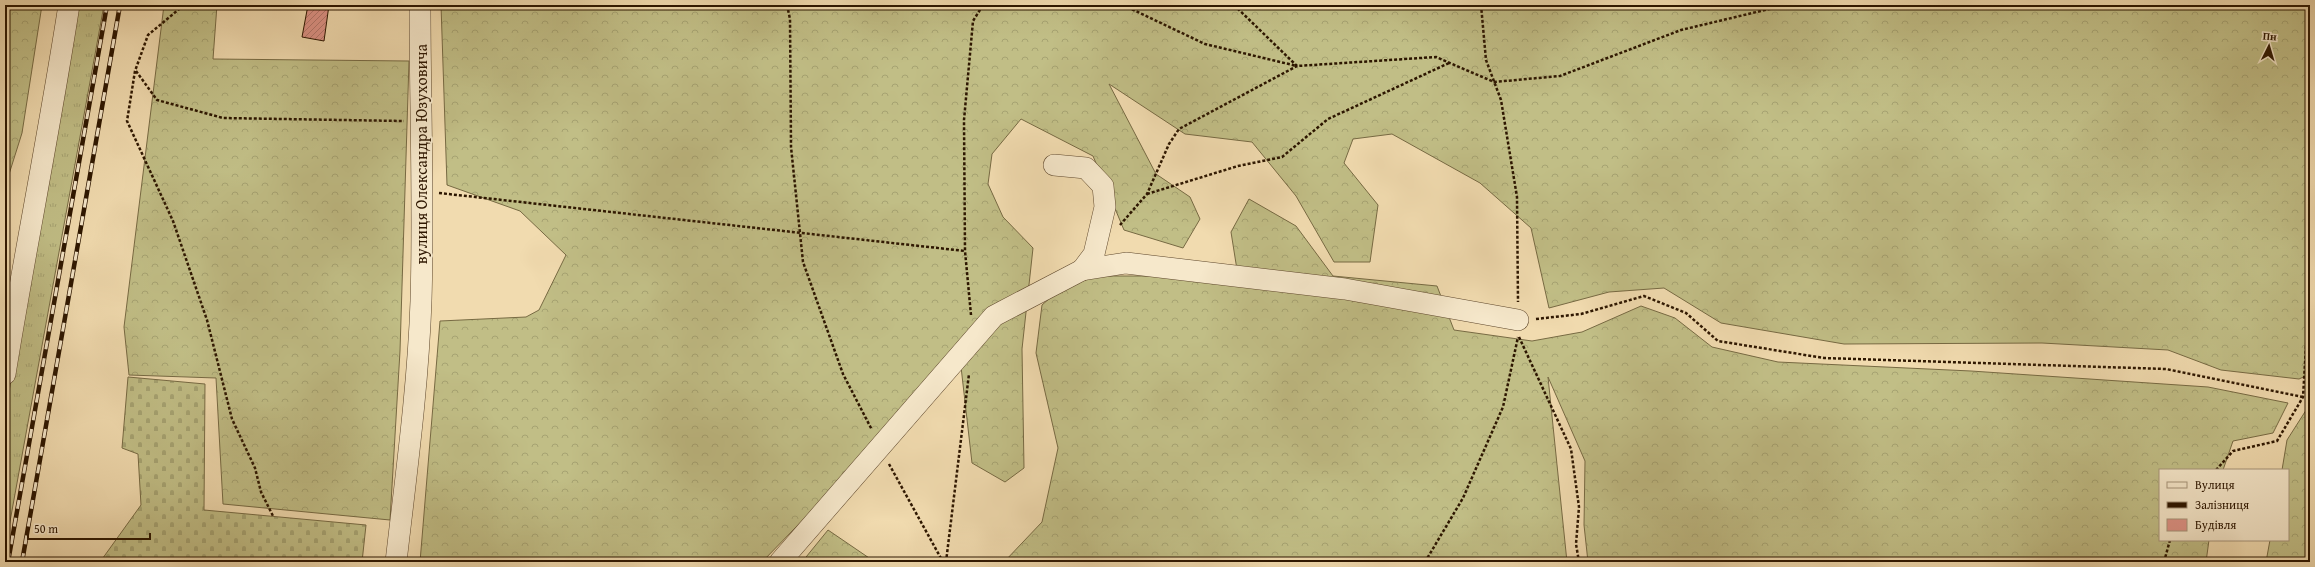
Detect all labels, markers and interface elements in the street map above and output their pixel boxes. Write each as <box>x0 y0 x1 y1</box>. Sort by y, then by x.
north arrow <box>2249 26 2289 66</box>
text: Пн <box>2262 27 2278 45</box>
street label: вулиця Олександра Юзуховича <box>409 43 433 264</box>
legend <box>2159 469 2289 541</box>
text: Вулиця <box>2195 476 2235 493</box>
text: Залізниця <box>2195 496 2249 513</box>
scale bar <box>28 515 150 541</box>
text: Будівля <box>2195 516 2236 533</box>
text: 50 m <box>34 520 58 537</box>

